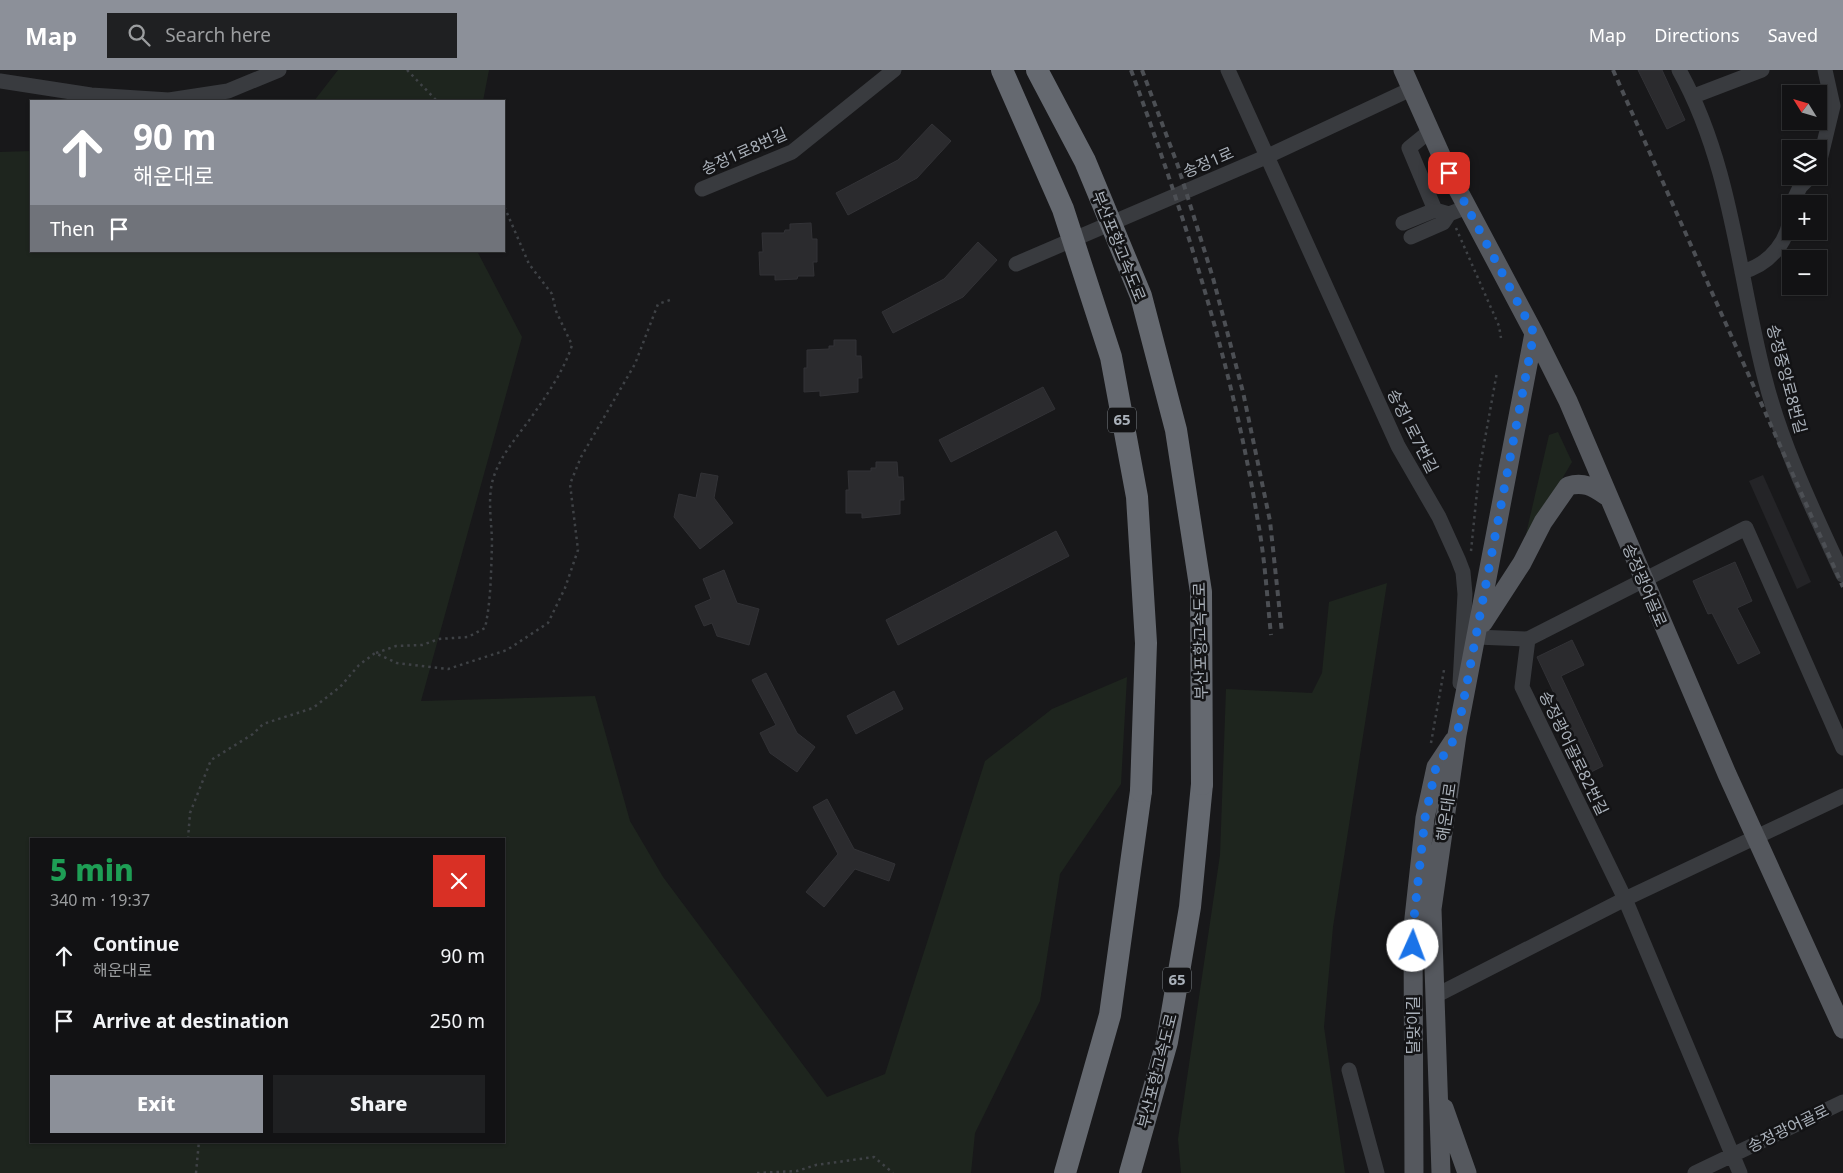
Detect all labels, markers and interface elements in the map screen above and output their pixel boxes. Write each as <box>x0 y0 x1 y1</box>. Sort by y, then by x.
search box <box>107 13 457 58</box>
text: Map <box>25 19 77 52</box>
icon: search <box>125 21 153 49</box>
text: Search here <box>165 22 271 48</box>
text: Map <box>1589 23 1626 47</box>
text: Directions <box>1654 23 1740 47</box>
text: Saved <box>1768 23 1818 47</box>
north arrow <box>1782 85 1828 130</box>
map controls <box>1782 85 1827 295</box>
text: 90 m <box>133 113 216 160</box>
icon: ahead <box>50 120 115 185</box>
street label: 송정1로8번길 <box>698 122 790 180</box>
button: layers <box>1782 140 1827 185</box>
street label: 송정1로 <box>1179 141 1237 183</box>
pin <box>1428 152 1470 194</box>
icon: arrive <box>1435 159 1463 187</box>
text: 해운대로 <box>133 160 214 190</box>
street label: 부산포항고속도로 <box>1087 187 1151 305</box>
button: + <box>1782 195 1827 240</box>
icon: arrive <box>105 215 133 243</box>
text: Then <box>50 216 95 242</box>
button: − <box>1782 250 1827 295</box>
street label: 송정중앙로8번길 <box>1762 322 1812 436</box>
street label: 송정1로7번길 <box>1382 385 1444 477</box>
road number: 65 <box>1108 408 1136 432</box>
street label: 송정광어골로 <box>1618 540 1672 630</box>
street label: 부산포항고속도로 <box>1188 582 1212 700</box>
street label: 송정광어골로82번길 <box>1534 687 1614 819</box>
street label: 해운대로 <box>1431 781 1461 843</box>
text: 5 min <box>50 849 134 890</box>
button: close <box>433 855 485 907</box>
text: 340 m · 19:37 <box>50 889 150 911</box>
position arrow <box>1386 919 1438 971</box>
text: Continue <box>93 931 179 957</box>
icon: ahead <box>50 942 78 970</box>
text: 90 m <box>441 943 485 969</box>
text: 해운대로 <box>93 959 152 981</box>
road number: 65 <box>1163 968 1191 992</box>
street label: 달맞이길 <box>1402 996 1424 1054</box>
icon: arrive <box>50 1007 78 1035</box>
text: Arrive at destination <box>93 1008 289 1034</box>
text: 250 m <box>430 1008 485 1034</box>
street label: 부산포항고속도로 <box>1132 1011 1182 1131</box>
button: Exit <box>50 1075 263 1133</box>
button: Share <box>273 1075 485 1133</box>
street label: 송정광어골로 <box>1743 1099 1833 1157</box>

